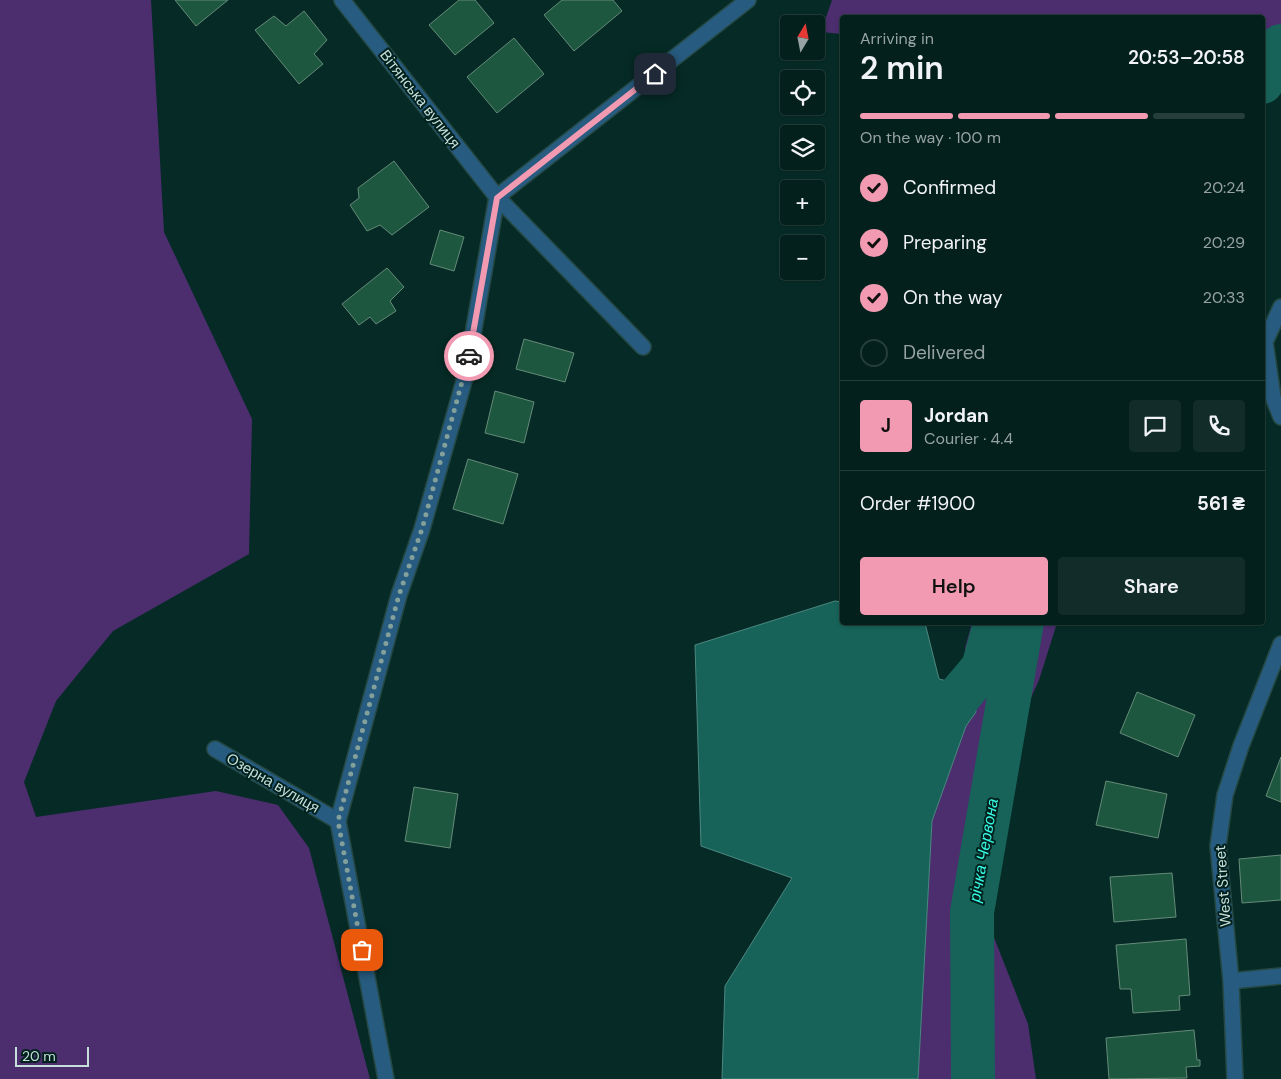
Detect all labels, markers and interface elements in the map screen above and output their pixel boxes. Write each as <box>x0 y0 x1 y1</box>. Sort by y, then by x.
north arrow <box>780 15 825 60</box>
map controls <box>780 15 825 280</box>
text: Arriving in <box>860 28 934 49</box>
text: 20:53–20:58 <box>1128 45 1245 70</box>
street label: Вітянська вулиця <box>375 46 465 152</box>
text: 2 min <box>860 47 944 89</box>
pin <box>634 53 676 95</box>
icon: home <box>641 60 669 88</box>
button: locate <box>780 70 825 115</box>
button: layers <box>780 125 825 170</box>
text: On the way · 100 m <box>860 127 1001 148</box>
icon: check <box>860 174 888 202</box>
text: Confirmed <box>903 175 996 200</box>
text: 20:24 <box>1203 177 1245 198</box>
button: + <box>780 180 825 225</box>
icon: check <box>860 229 888 257</box>
text: Preparing <box>903 230 987 255</box>
text: 20:29 <box>1203 232 1245 253</box>
button: − <box>780 235 825 280</box>
icon: check <box>860 284 888 312</box>
text: On the way <box>903 285 1003 310</box>
text: 20:33 <box>1203 287 1245 308</box>
courier <box>444 331 494 381</box>
text: Delivered <box>903 340 985 365</box>
icon: car <box>455 342 483 370</box>
button: chat <box>1129 400 1181 452</box>
button: phone <box>1193 400 1245 452</box>
text: Jordan <box>924 403 989 428</box>
text: J <box>881 413 891 438</box>
text: Courier · 4.4 <box>924 428 1013 449</box>
text: Order #1900 <box>860 491 975 516</box>
text: 561 ₴ <box>1197 491 1245 516</box>
button: Help <box>860 557 1048 615</box>
button: Share <box>1058 557 1245 615</box>
street label: Озерна вулиця <box>223 748 323 818</box>
water label: річка Червона <box>964 797 1003 905</box>
street label: West Street <box>1210 844 1236 928</box>
pin <box>341 929 383 971</box>
icon: bag <box>348 936 376 964</box>
scale bar <box>15 1044 89 1067</box>
text: 20 m <box>22 1047 56 1065</box>

